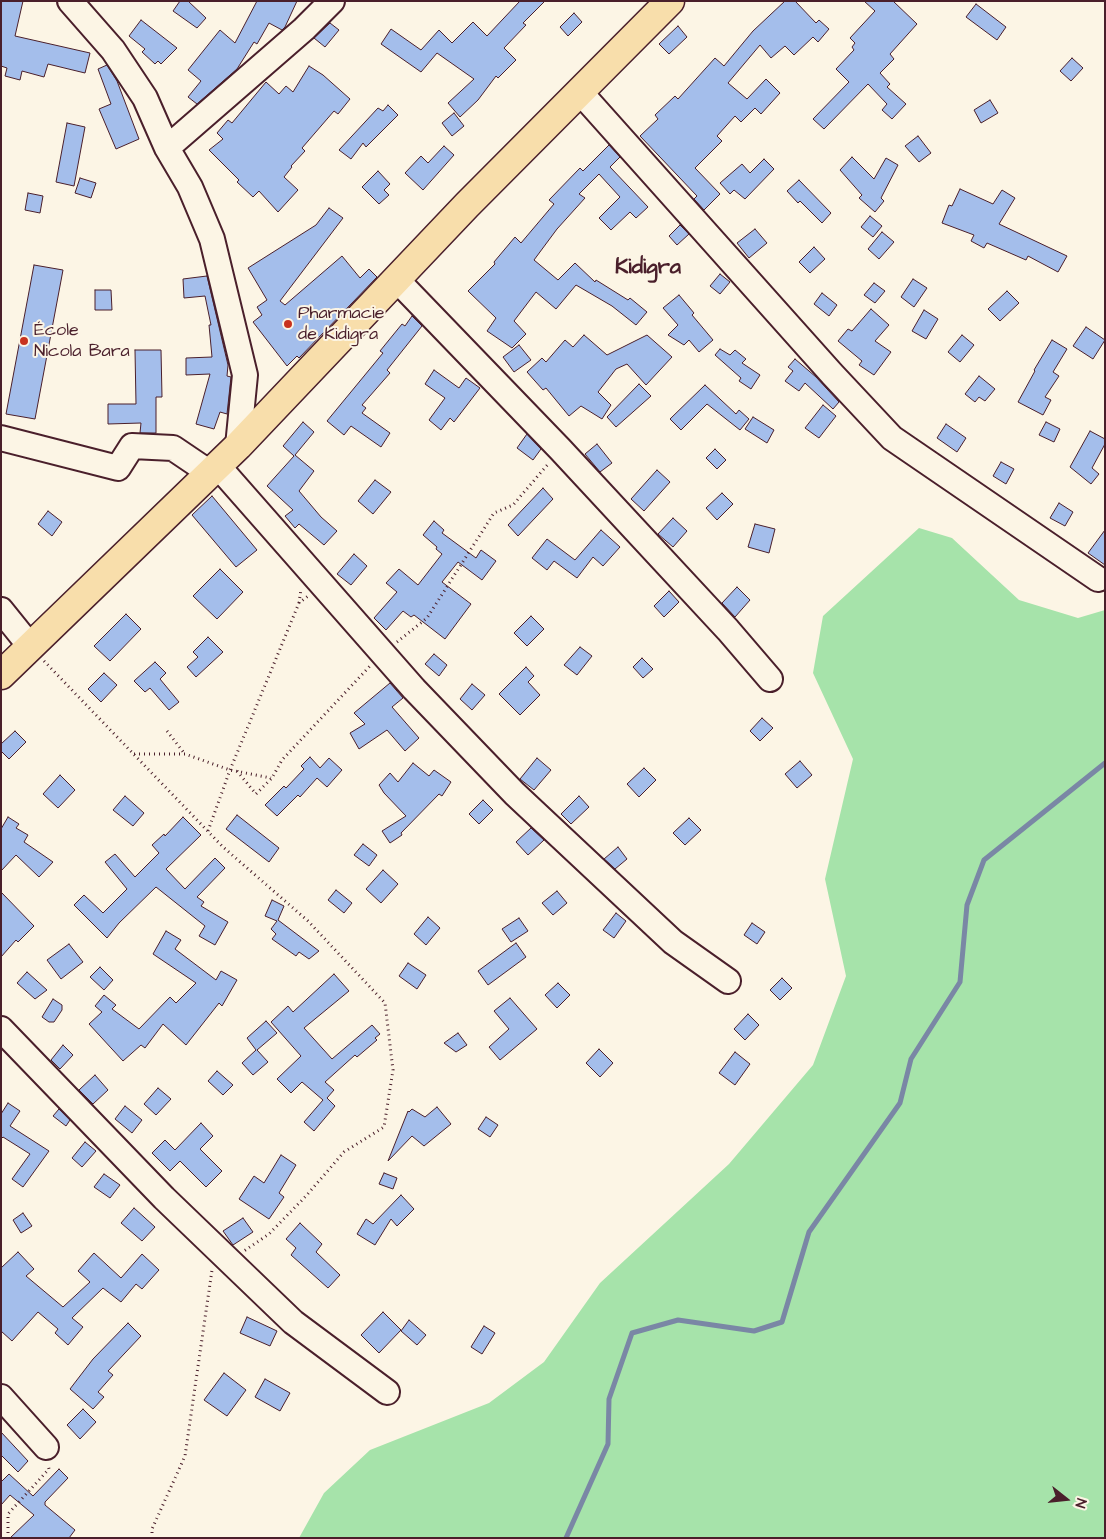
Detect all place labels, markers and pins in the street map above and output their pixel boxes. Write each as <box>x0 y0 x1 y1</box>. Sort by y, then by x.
place label: Pharmacie de Kidigra <box>298 303 385 346</box>
marker: Pharmacie de Kidigra <box>282 318 294 330</box>
place label: École Nicola Bara <box>34 320 130 362</box>
marker: École Nicola Bara <box>18 335 30 347</box>

